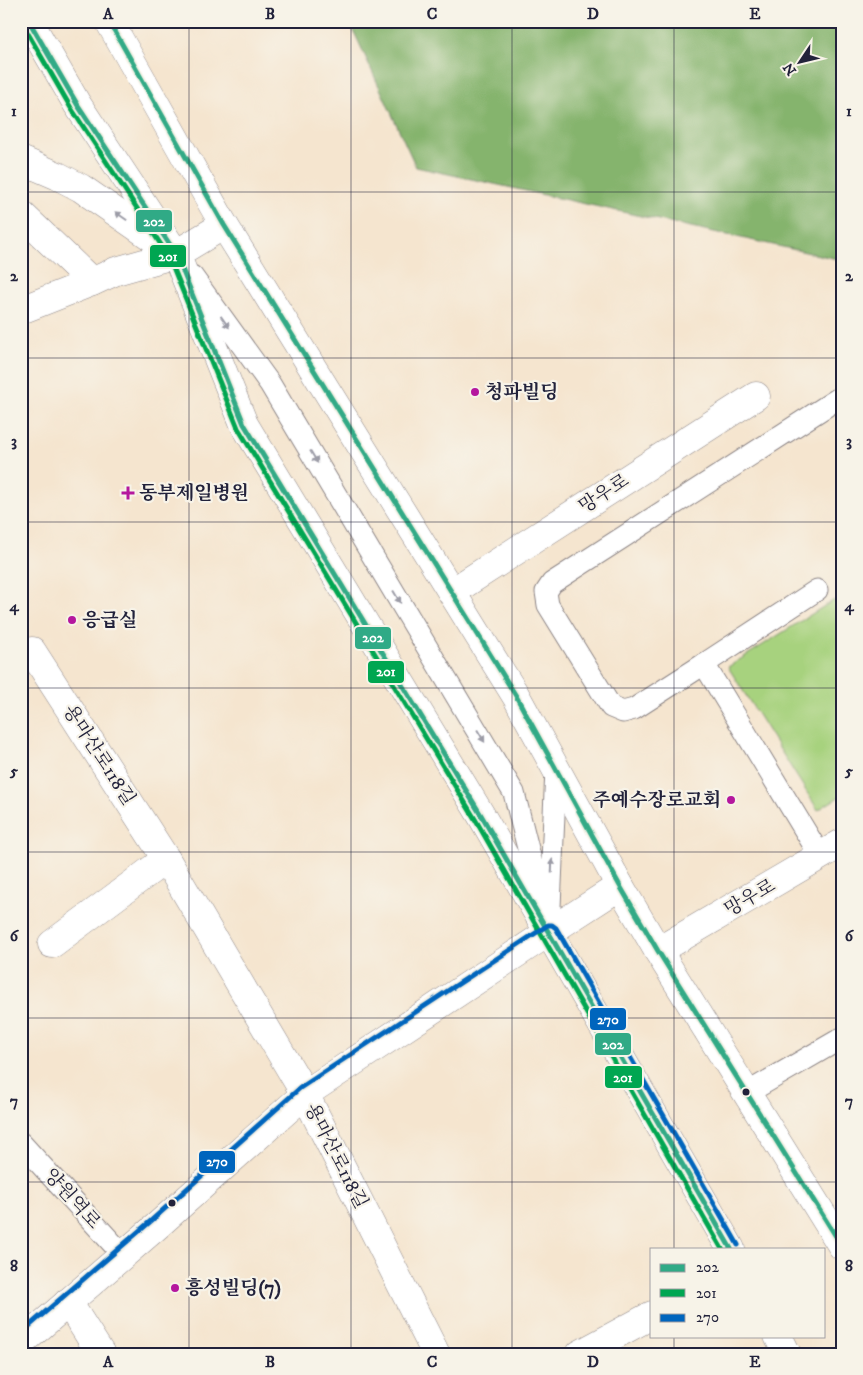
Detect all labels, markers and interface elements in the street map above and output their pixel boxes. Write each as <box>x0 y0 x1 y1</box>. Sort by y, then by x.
text: A <box>102 4 114 24</box>
text: B <box>265 4 275 24</box>
text: C <box>427 4 437 24</box>
text: D <box>587 4 599 24</box>
text: E <box>749 4 761 24</box>
north arrow <box>776 38 826 88</box>
text: N <box>779 59 801 79</box>
text: 1 <box>11 101 17 121</box>
text: 1 <box>846 101 852 121</box>
line badge: 202 <box>135 209 173 233</box>
one-way arrow <box>114 211 128 221</box>
text: 202 <box>143 213 166 231</box>
line badge: 201 <box>149 244 187 268</box>
text: 201 <box>158 248 178 266</box>
text: 2 <box>10 266 19 286</box>
text: 2 <box>845 266 854 286</box>
one-way arrow <box>220 315 230 328</box>
place label: 청파빌딩 <box>485 381 558 404</box>
marker: 청파빌딩 <box>469 386 481 398</box>
text: 3 <box>11 431 17 451</box>
text: 3 <box>846 431 852 451</box>
one-way arrow <box>309 451 318 464</box>
street label: 망우로 <box>575 469 633 519</box>
place label: 동부제일병원 <box>139 482 249 505</box>
marker: 동부제일병원 <box>121 486 135 500</box>
one-way arrow <box>393 590 402 603</box>
text: 4 <box>8 596 19 616</box>
text: 4 <box>843 596 854 616</box>
place label: 응급실 <box>82 609 137 632</box>
marker: 응급실 <box>66 614 78 626</box>
line badge: 202 <box>354 626 392 650</box>
text: 202 <box>362 629 385 647</box>
line badge: 201 <box>367 660 405 684</box>
text: 201 <box>376 663 396 681</box>
street label: 용마산로118길 <box>58 700 140 810</box>
one-way arrow <box>476 730 485 743</box>
text: 5 <box>9 761 18 781</box>
text: 5 <box>844 761 853 781</box>
place label: 주예수장로교회 <box>593 789 721 812</box>
marker: 주예수장로교회 <box>725 794 737 806</box>
one-way arrow <box>548 857 556 873</box>
street label: 망우로 <box>720 874 780 922</box>
text: 6 <box>10 926 20 946</box>
text: 6 <box>845 926 855 946</box>
line badge: 270 <box>589 1007 627 1031</box>
text: 270 <box>597 1011 619 1029</box>
line badge: 202 <box>594 1032 632 1056</box>
text: 202 <box>602 1036 625 1054</box>
line badge: 201 <box>604 1065 643 1089</box>
text: 201 <box>613 1069 633 1087</box>
unlabelled marker <box>741 1087 751 1097</box>
text: 7 <box>10 1091 18 1111</box>
text: 7 <box>845 1091 853 1111</box>
street label: 용마산로118길 <box>300 1099 372 1213</box>
line badge: 270 <box>198 1150 236 1174</box>
text: 270 <box>206 1153 228 1171</box>
street label: 양원역로 <box>39 1164 105 1234</box>
unlabelled marker <box>167 1198 177 1208</box>
legend <box>650 1248 826 1338</box>
text: 8 <box>10 1256 18 1276</box>
text: 8 <box>845 1256 853 1276</box>
text: 202 <box>696 1258 719 1277</box>
place label: 흥성빌딩(7) <box>185 1277 281 1300</box>
marker: 흥성빌딩(7) <box>169 1282 181 1294</box>
text: 201 <box>696 1284 717 1303</box>
text: 270 <box>696 1308 719 1327</box>
text: A <box>102 1352 114 1372</box>
text: B <box>265 1352 275 1372</box>
text: C <box>427 1352 437 1372</box>
text: D <box>587 1352 599 1372</box>
text: E <box>749 1352 761 1372</box>

